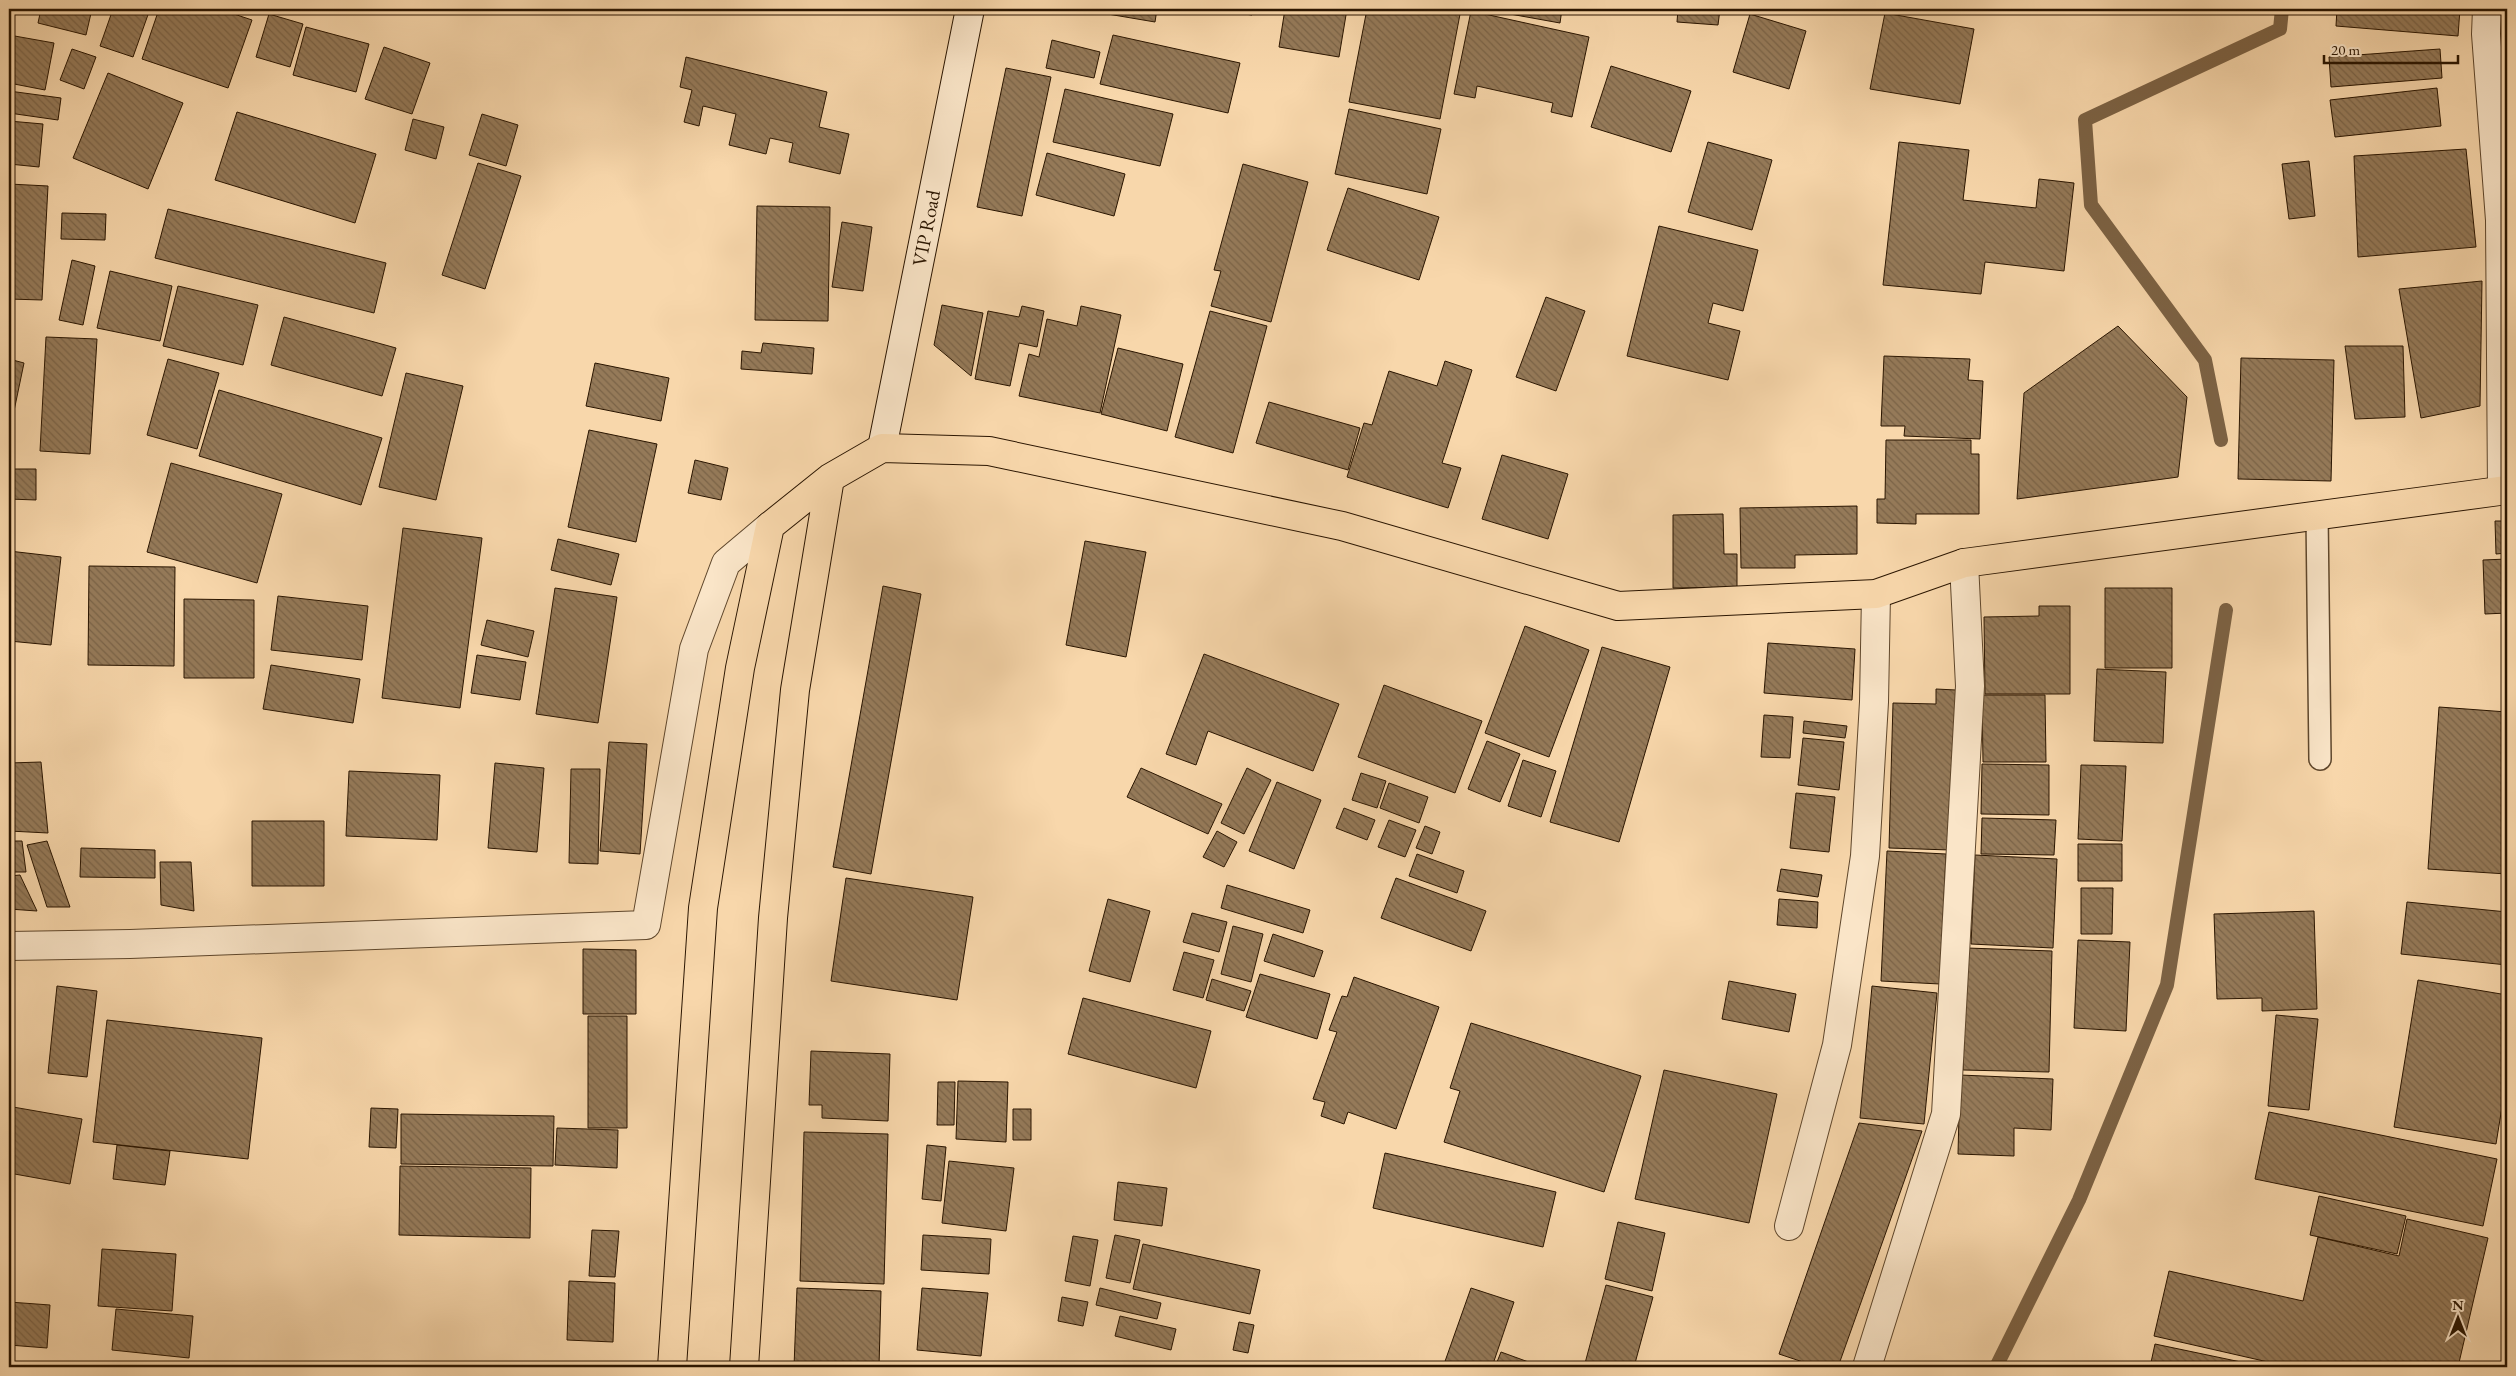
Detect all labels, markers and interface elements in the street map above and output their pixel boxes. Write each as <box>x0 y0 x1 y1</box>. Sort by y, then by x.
scale bar <box>2324 32 2457 64</box>
text: 20 m <box>2331 40 2360 59</box>
street label: VIP Road <box>906 187 946 268</box>
north arrow <box>2434 1294 2484 1344</box>
text: N <box>2452 1296 2464 1314</box>

